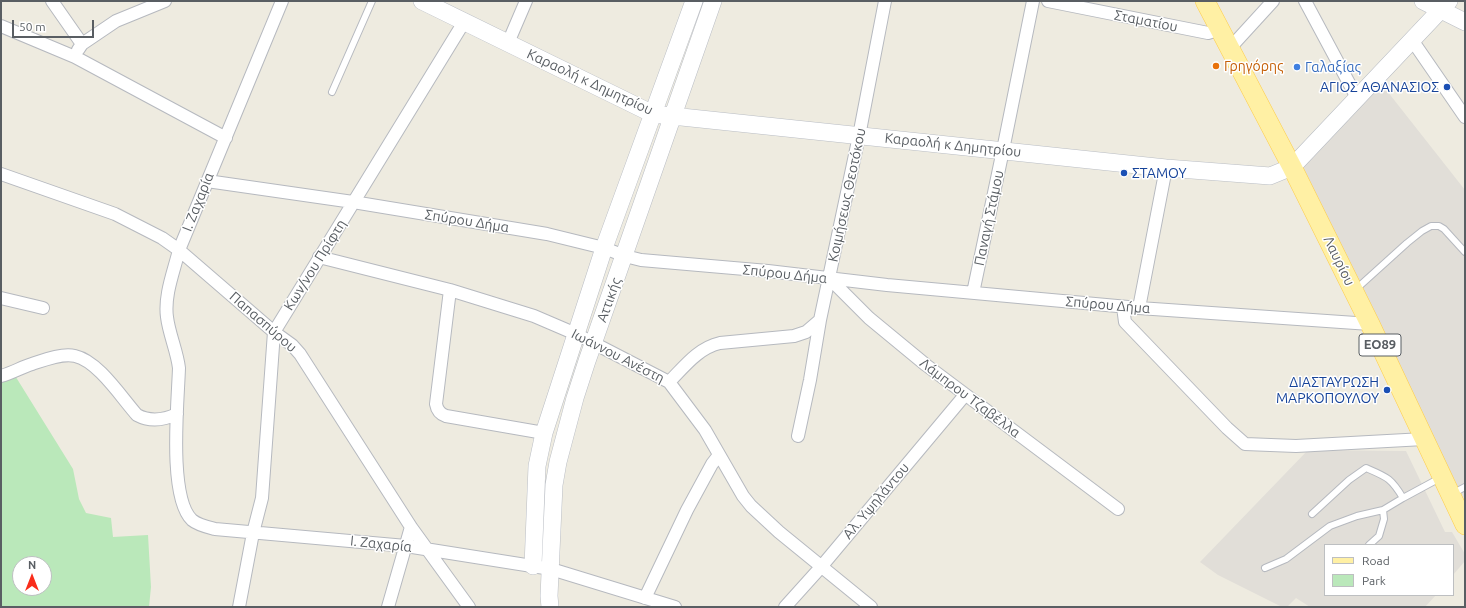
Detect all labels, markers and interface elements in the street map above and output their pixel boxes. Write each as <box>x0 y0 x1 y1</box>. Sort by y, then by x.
street label: Σταματίου <box>1113 7 1179 35</box>
scale bar <box>14 12 96 38</box>
text: 50 m <box>19 20 46 33</box>
street label: Καραολή κ Δημητρίου <box>524 45 656 119</box>
place label: Γρηγόρης <box>1224 58 1283 74</box>
place label: Γαλαξίας <box>1305 59 1361 75</box>
marker: Γρηγόρης <box>1211 61 1221 71</box>
marker: Γαλαξίας <box>1292 62 1302 72</box>
place label: ΑΓΙΟΣ ΑΘΑΝΑΣΙΟΣ <box>1320 79 1439 95</box>
marker: ΑΓΙΟΣ ΑΘΑΝΑΣΙΟΣ <box>1442 82 1452 92</box>
street label: Κοιμήσεως Θεοτόκου <box>825 127 869 263</box>
street label: Καραολή κ Δημητρίου <box>884 129 1022 161</box>
place label: ΣΤΑΜΟΥ <box>1132 165 1187 181</box>
marker: ΣΤΑΜΟΥ <box>1119 168 1129 178</box>
street label: Παναγή Στάμου <box>971 169 1007 267</box>
street label: Ι. Ζαχαρία <box>179 170 217 234</box>
street label: Σπύρου Δήμα <box>424 206 510 236</box>
street label: Κων/νου Πρίφτη <box>280 216 350 314</box>
street label: Λαυρίου <box>1320 233 1358 289</box>
street label: Σπύρου Δήμα <box>742 261 828 287</box>
street label: Αττικής <box>593 275 625 325</box>
street label: Παπασπύρου <box>226 288 300 356</box>
street label: Σπύρου Δήμα <box>1065 293 1151 317</box>
street label: Ιωάννου Ανέστη <box>569 325 667 387</box>
road number: ΕΟ89 <box>1359 334 1401 356</box>
street label: Λάμπρου Τζαβέλλα <box>916 355 1024 441</box>
place label: ΔΙΑΣΤΑΥΡΩΣΗ ΜΑΡΚΟΠΟΥΛΟΥ <box>1276 374 1379 406</box>
marker: ΔΙΑΣΤΑΥΡΩΣΗ ΜΑΡΚΟΠΟΥΛΟΥ <box>1382 385 1392 395</box>
street label: Αλ. Υψηλάντου <box>839 460 913 542</box>
street label: Ι. Ζαχαρία <box>349 532 413 556</box>
legend <box>1324 544 1454 596</box>
text: Road <box>1362 554 1390 567</box>
north arrow <box>12 556 52 596</box>
text: N <box>28 559 36 571</box>
text: Park <box>1362 574 1386 587</box>

